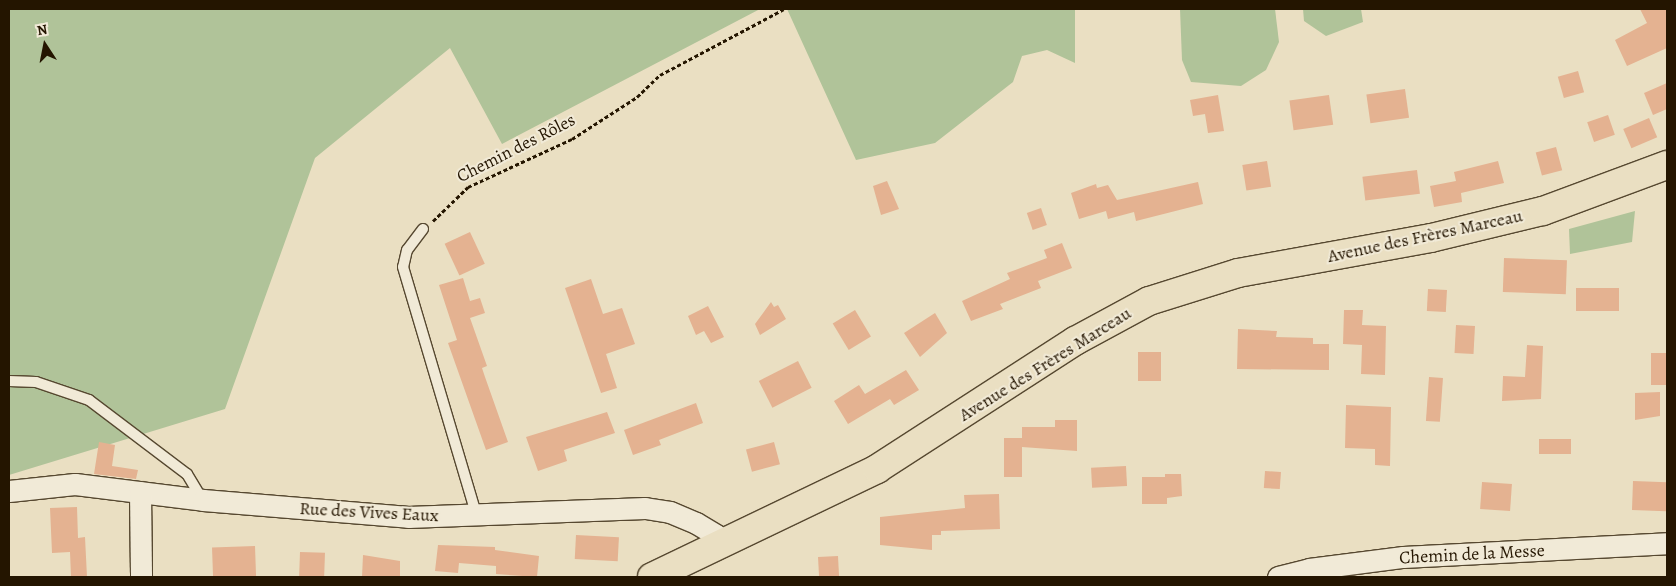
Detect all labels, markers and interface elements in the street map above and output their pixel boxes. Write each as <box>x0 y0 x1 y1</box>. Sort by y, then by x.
text: N <box>35 19 49 40</box>
north arrow <box>20 20 70 70</box>
street label: Chemin des Rôles <box>453 109 579 187</box>
street label: Avenue des Frères Marceau <box>1326 205 1524 267</box>
street label: Avenue des Frères Marceau <box>955 302 1135 426</box>
street label: Rue des Vives Eaux <box>299 498 439 526</box>
street label: Chemin de la Messe <box>1399 539 1545 569</box>

